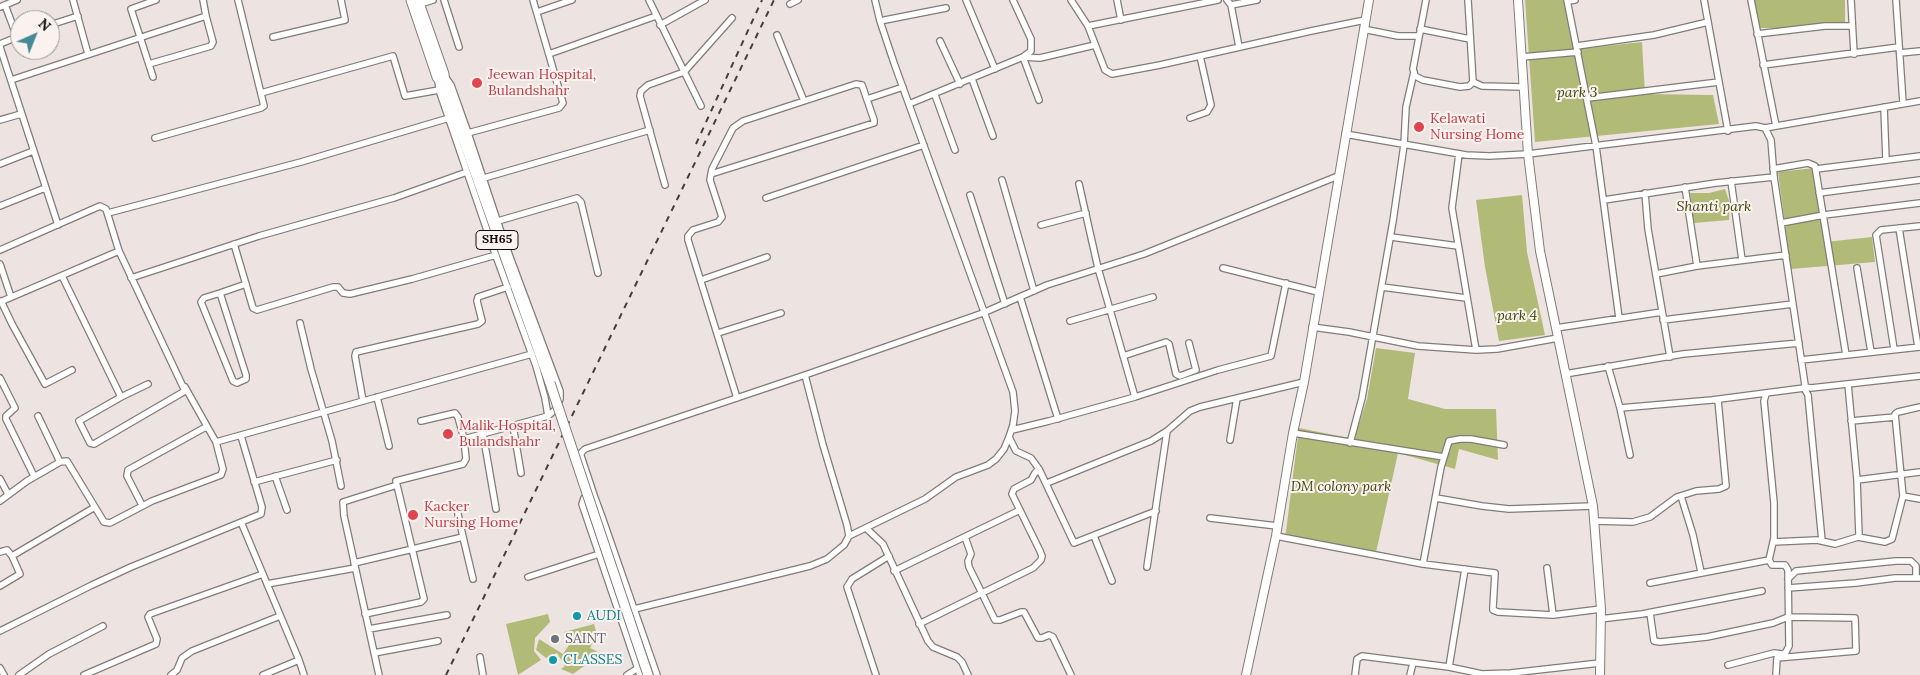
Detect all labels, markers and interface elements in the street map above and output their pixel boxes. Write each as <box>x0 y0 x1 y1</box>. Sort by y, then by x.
north arrow <box>10 10 60 60</box>
text: N <box>35 15 55 35</box>
place label: Jeewan Hospital, Bulandshahr <box>488 67 596 100</box>
marker: Jeewan Hospital, Bulandshahr <box>470 76 484 90</box>
park label: park 3 <box>1557 85 1597 101</box>
place label: Kelawati Nursing Home <box>1430 111 1524 144</box>
marker: Kelawati Nursing Home <box>1412 120 1426 134</box>
park label: Shanti park <box>1677 199 1751 215</box>
road number: SH65 <box>476 230 518 250</box>
park label: park 4 <box>1497 308 1537 324</box>
place label: Malik Hospital, Bulandshahr <box>459 418 556 451</box>
marker: Malik Hospital, Bulandshahr <box>441 427 455 441</box>
park label: DM colony park <box>1291 479 1391 495</box>
place label: Kacker Nursing Home <box>424 499 518 532</box>
marker: Kacker Nursing Home <box>406 508 420 522</box>
place label: AUDI <box>587 608 621 624</box>
marker: AUDI <box>571 610 583 622</box>
place label: SAINT <box>565 631 606 647</box>
marker: SAINT <box>549 633 561 645</box>
place label: CLASSES <box>563 652 622 668</box>
marker: CLASSES <box>547 654 559 666</box>

